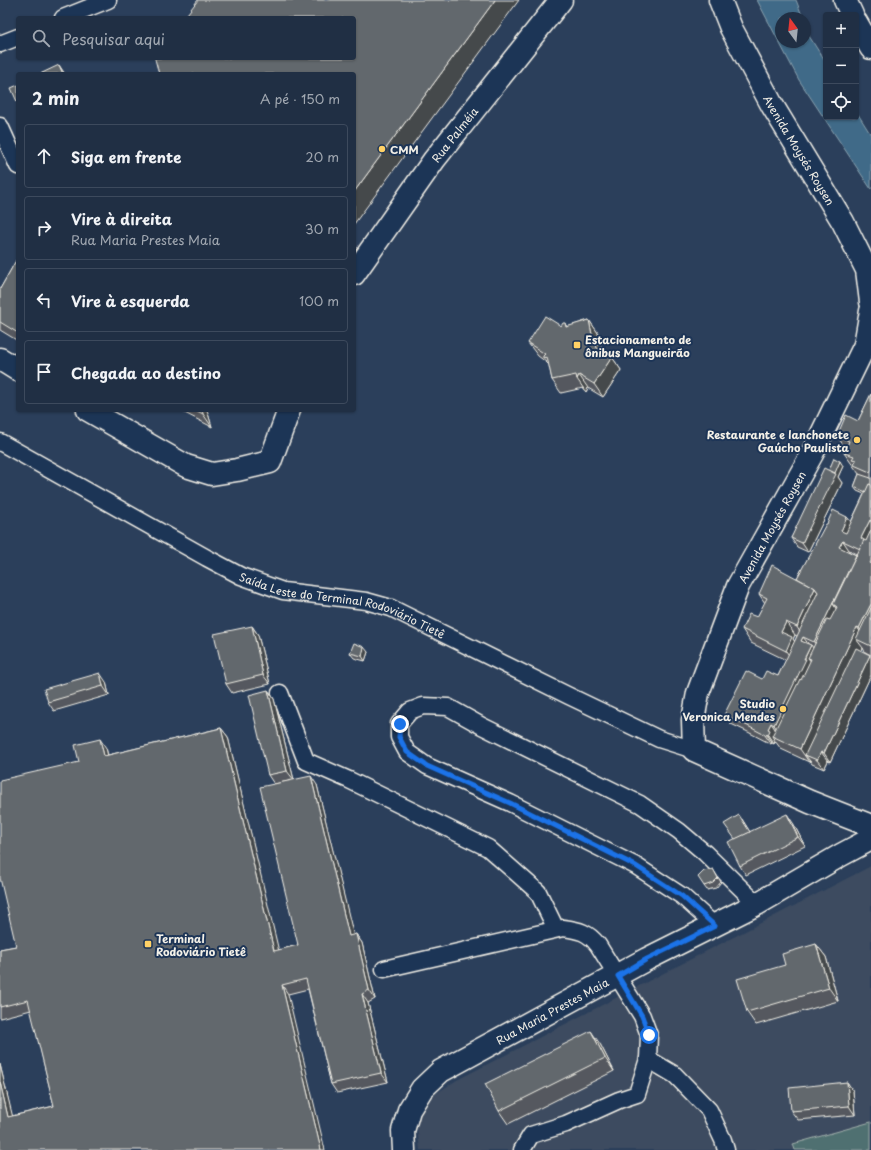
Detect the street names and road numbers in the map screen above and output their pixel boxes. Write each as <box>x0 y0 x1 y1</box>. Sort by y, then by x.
street label: Avenida Moysés Roysen <box>760 92 839 208</box>
street label: Rua Palméia <box>427 103 482 166</box>
street label: Avenida Moysés Roysen <box>734 468 810 586</box>
street label: Saída Leste do Terminal Rodoviário Tietê <box>237 568 448 642</box>
street label: Rua Maria Prestes Maia <box>492 973 611 1048</box>

